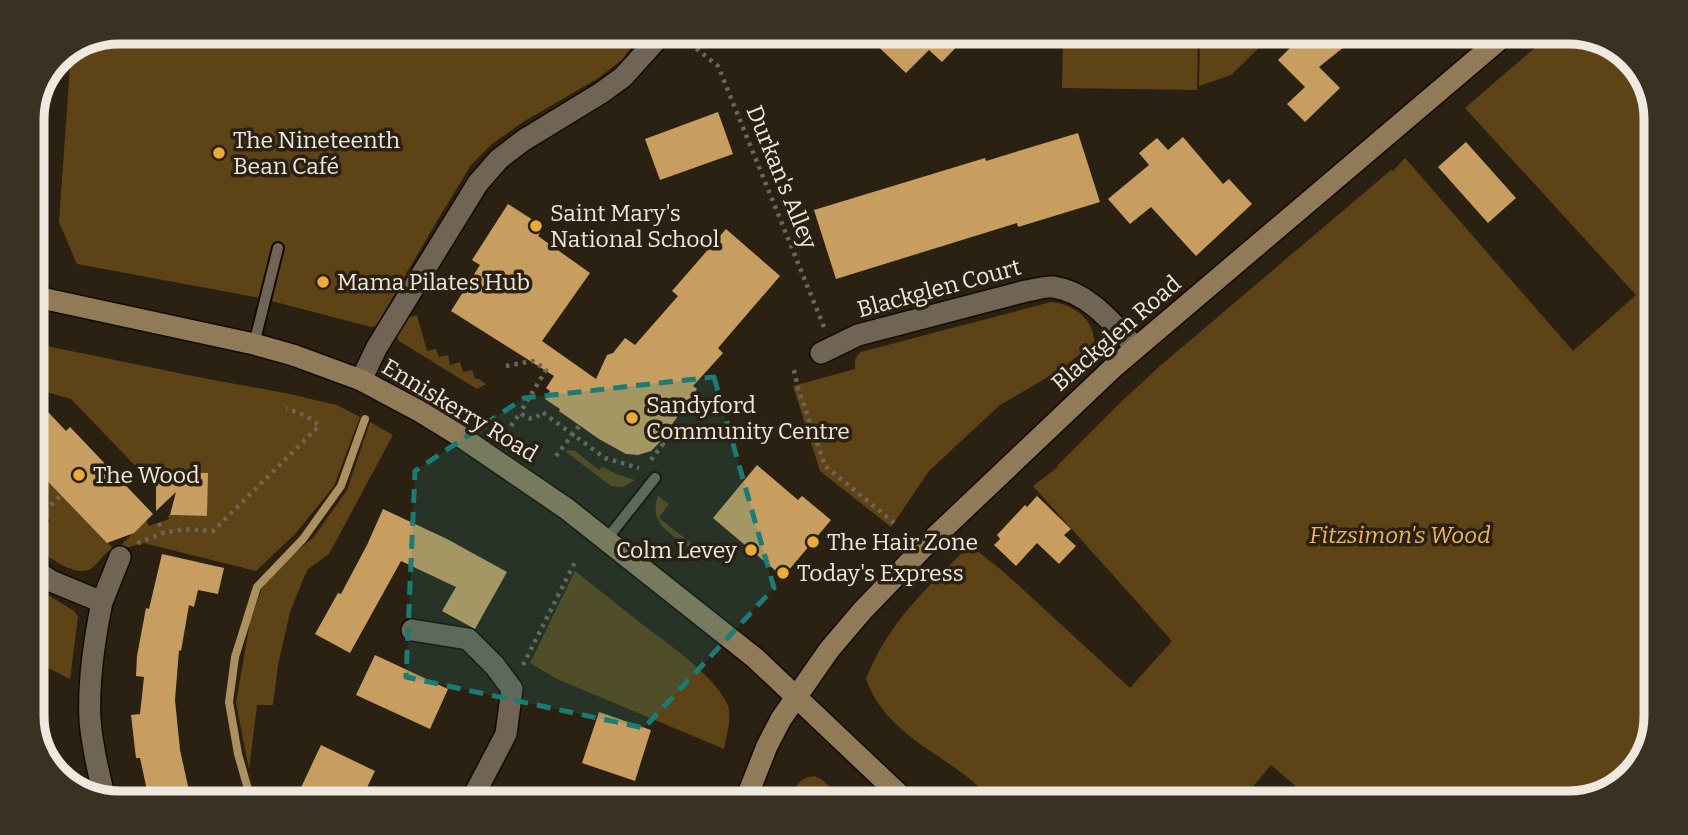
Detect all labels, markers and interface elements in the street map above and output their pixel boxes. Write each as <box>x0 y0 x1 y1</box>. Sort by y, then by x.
street label: Durkan's Alley <box>741 101 824 253</box>
place label: The Nineteenth Bean Café <box>233 126 400 180</box>
marker: The Nineteenth Bean Café <box>211 145 227 161</box>
place label: Saint Mary's National School <box>550 199 720 253</box>
marker: Saint Mary's National School <box>528 218 544 234</box>
street label: Blackglen Court <box>854 253 1024 323</box>
place label: Mama Pilates Hub <box>337 268 530 296</box>
street label: Blackglen Road <box>1046 269 1187 397</box>
marker: Mama Pilates Hub <box>315 274 331 290</box>
street label: Enniskerry Road <box>377 352 543 468</box>
place label: Sandyford Community Centre <box>646 391 850 445</box>
marker: Sandyford Community Centre <box>624 410 640 426</box>
place label: The Wood <box>93 461 200 489</box>
marker: The Wood <box>71 467 87 483</box>
park label: Fitzsimon's Wood <box>1309 521 1491 549</box>
place label: The Hair Zone <box>827 528 978 556</box>
marker: The Hair Zone <box>805 534 821 550</box>
place label: Colm Levey <box>616 536 738 564</box>
marker: Colm Levey <box>743 542 759 558</box>
place label: Today's Express <box>797 559 964 587</box>
marker: Today's Express <box>775 565 791 581</box>

